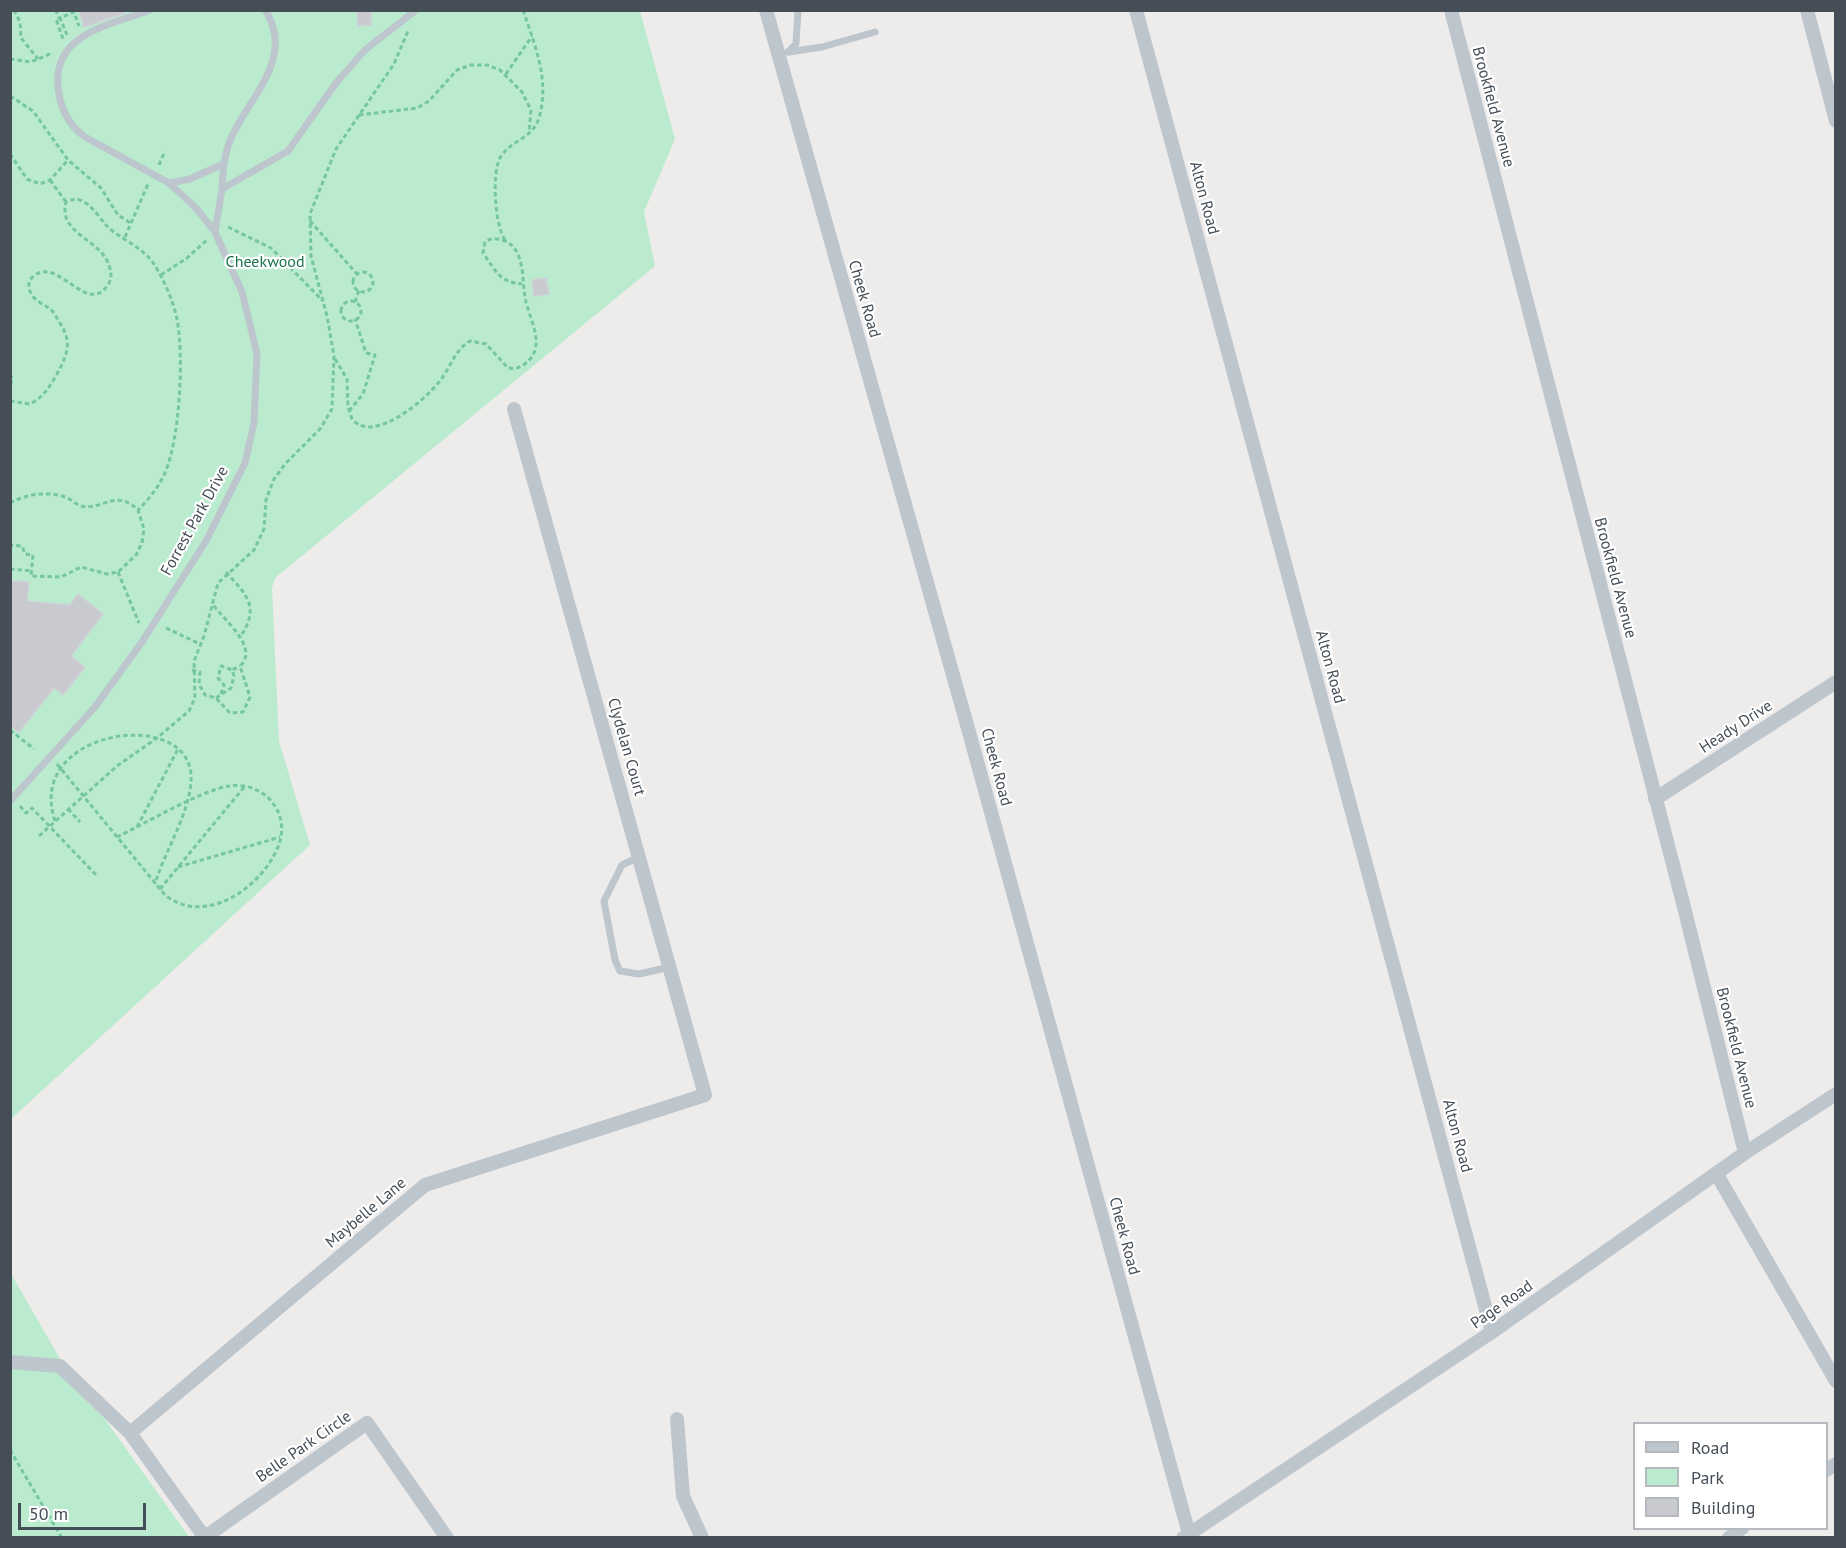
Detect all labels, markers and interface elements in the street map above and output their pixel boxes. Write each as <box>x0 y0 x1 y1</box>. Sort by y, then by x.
street label: Brookfield Avenue <box>1468 45 1518 169</box>
street label: Alton Road <box>1185 159 1223 237</box>
park label: Cheekwood <box>226 252 304 272</box>
street label: Cheek Road <box>844 258 884 340</box>
street label: Forrest Park Drive <box>157 463 233 579</box>
street label: Brookfield Avenue <box>1590 516 1640 640</box>
street label: Alton Road <box>1311 628 1349 706</box>
street label: Clydelan Court <box>603 696 649 798</box>
street label: Heady Drive <box>1696 696 1776 758</box>
street label: Cheek Road <box>976 726 1016 808</box>
street label: Brookfield Avenue <box>1712 986 1760 1110</box>
street label: Alton Road <box>1438 1097 1476 1175</box>
street label: Maybelle Lane <box>322 1174 410 1252</box>
street label: Cheek Road <box>1104 1195 1144 1277</box>
street label: Page Road <box>1467 1277 1537 1333</box>
street label: Belle Park Circle <box>253 1407 355 1487</box>
legend <box>1633 1422 1828 1530</box>
text: Road <box>1691 1436 1729 1459</box>
text: Park <box>1691 1466 1724 1489</box>
scale bar <box>21 1491 148 1529</box>
text: Building <box>1691 1496 1755 1519</box>
text: 50 m <box>29 1502 68 1525</box>

